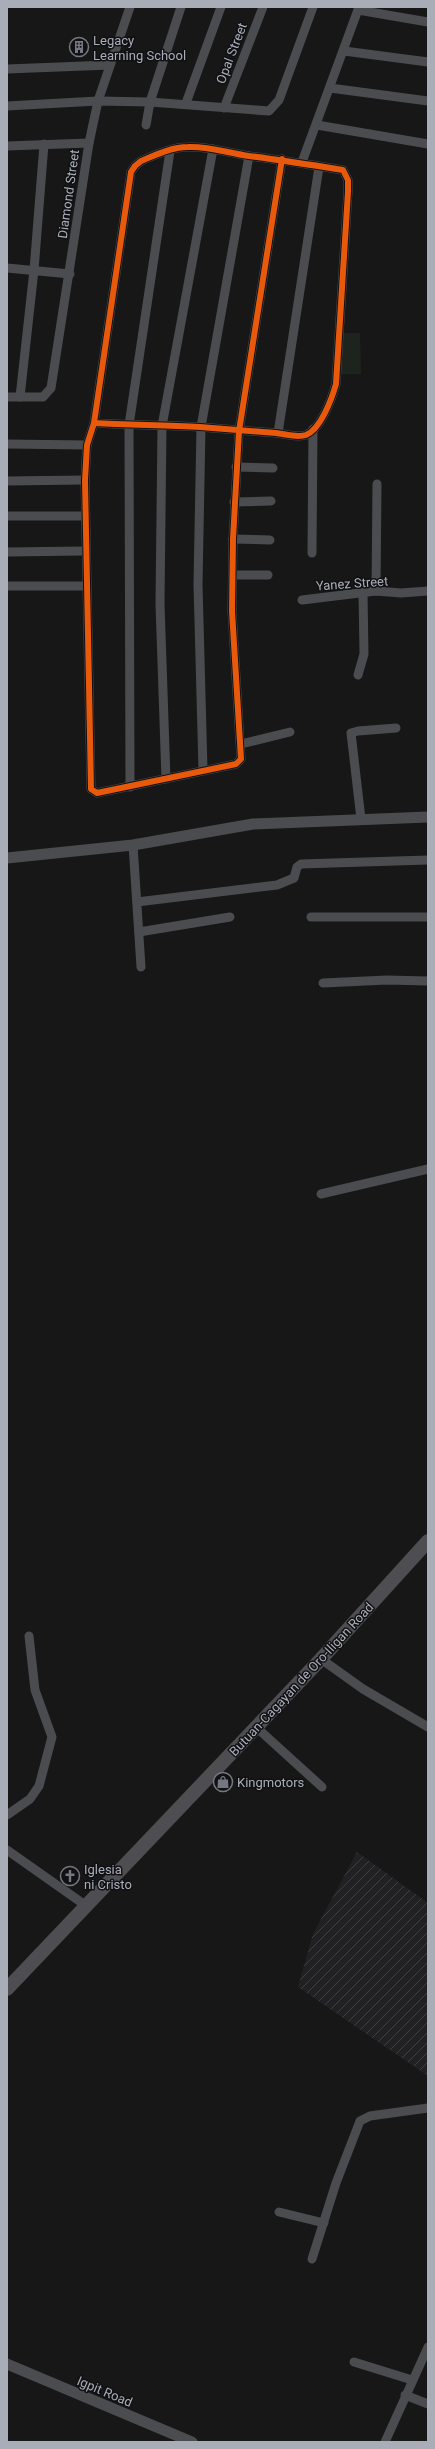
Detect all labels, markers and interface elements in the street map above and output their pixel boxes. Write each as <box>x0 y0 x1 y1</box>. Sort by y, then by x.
street label: Opal Street <box>213 21 250 86</box>
place label: Legacy Learning School <box>93 33 186 63</box>
building icon: Legacy Learning School <box>68 36 90 58</box>
street label: Diamond Street <box>55 149 82 239</box>
street label: Yanez Street <box>315 573 389 594</box>
street label: Butuan-Cagayan de Oro-Iligan Road <box>226 1600 376 1759</box>
shop icon: Kingmotors <box>212 1771 234 1793</box>
place label: Kingmotors <box>237 1775 305 1790</box>
place label: Iglesia ni Cristo <box>84 1862 132 1892</box>
church icon: Iglesia ni Cristo <box>59 1865 81 1887</box>
street label: Igpit Road <box>75 2373 135 2410</box>

